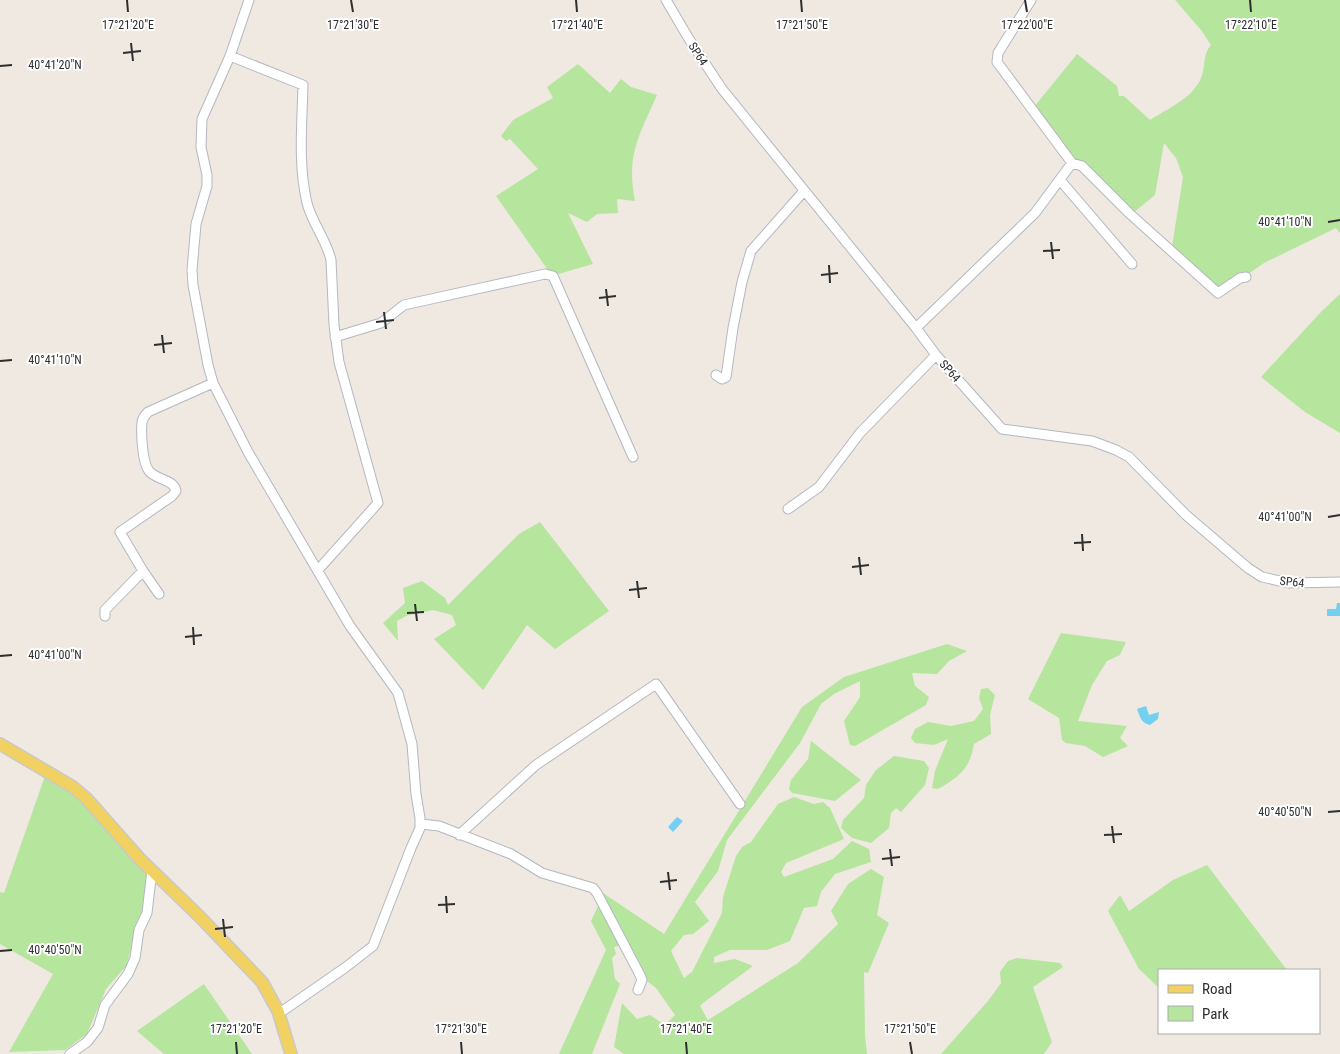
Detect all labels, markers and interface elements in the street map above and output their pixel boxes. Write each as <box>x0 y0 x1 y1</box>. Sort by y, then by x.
text: 17°21'20"E <box>102 18 154 32</box>
text: 17°21'30"E <box>327 18 379 32</box>
text: 17°21'40"E <box>551 18 603 32</box>
text: 17°21'50"E <box>776 18 828 32</box>
text: 17°22'00"E <box>1001 18 1053 32</box>
text: 17°22'10"E <box>1225 18 1277 32</box>
street label: SP64 <box>685 40 711 68</box>
text: 40°41'20"N <box>28 58 82 72</box>
text: 40°41'10"N <box>1258 215 1312 229</box>
text: 40°41'10"N <box>28 353 82 367</box>
street label: SP64 <box>937 357 964 385</box>
text: 40°41'00"N <box>1258 510 1312 524</box>
street label: SP64 <box>1279 574 1305 590</box>
text: 40°41'00"N <box>28 648 82 662</box>
text: 40°40'50"N <box>1258 805 1312 819</box>
text: 40°40'50"N <box>28 943 82 957</box>
legend <box>1158 969 1320 1034</box>
text: Road <box>1202 980 1232 998</box>
text: Park <box>1202 1005 1229 1023</box>
text: 17°21'20"E <box>210 1022 262 1036</box>
text: 17°21'30"E <box>435 1022 487 1036</box>
text: 17°21'40"E <box>660 1022 712 1036</box>
text: 17°21'50"E <box>884 1022 936 1036</box>

